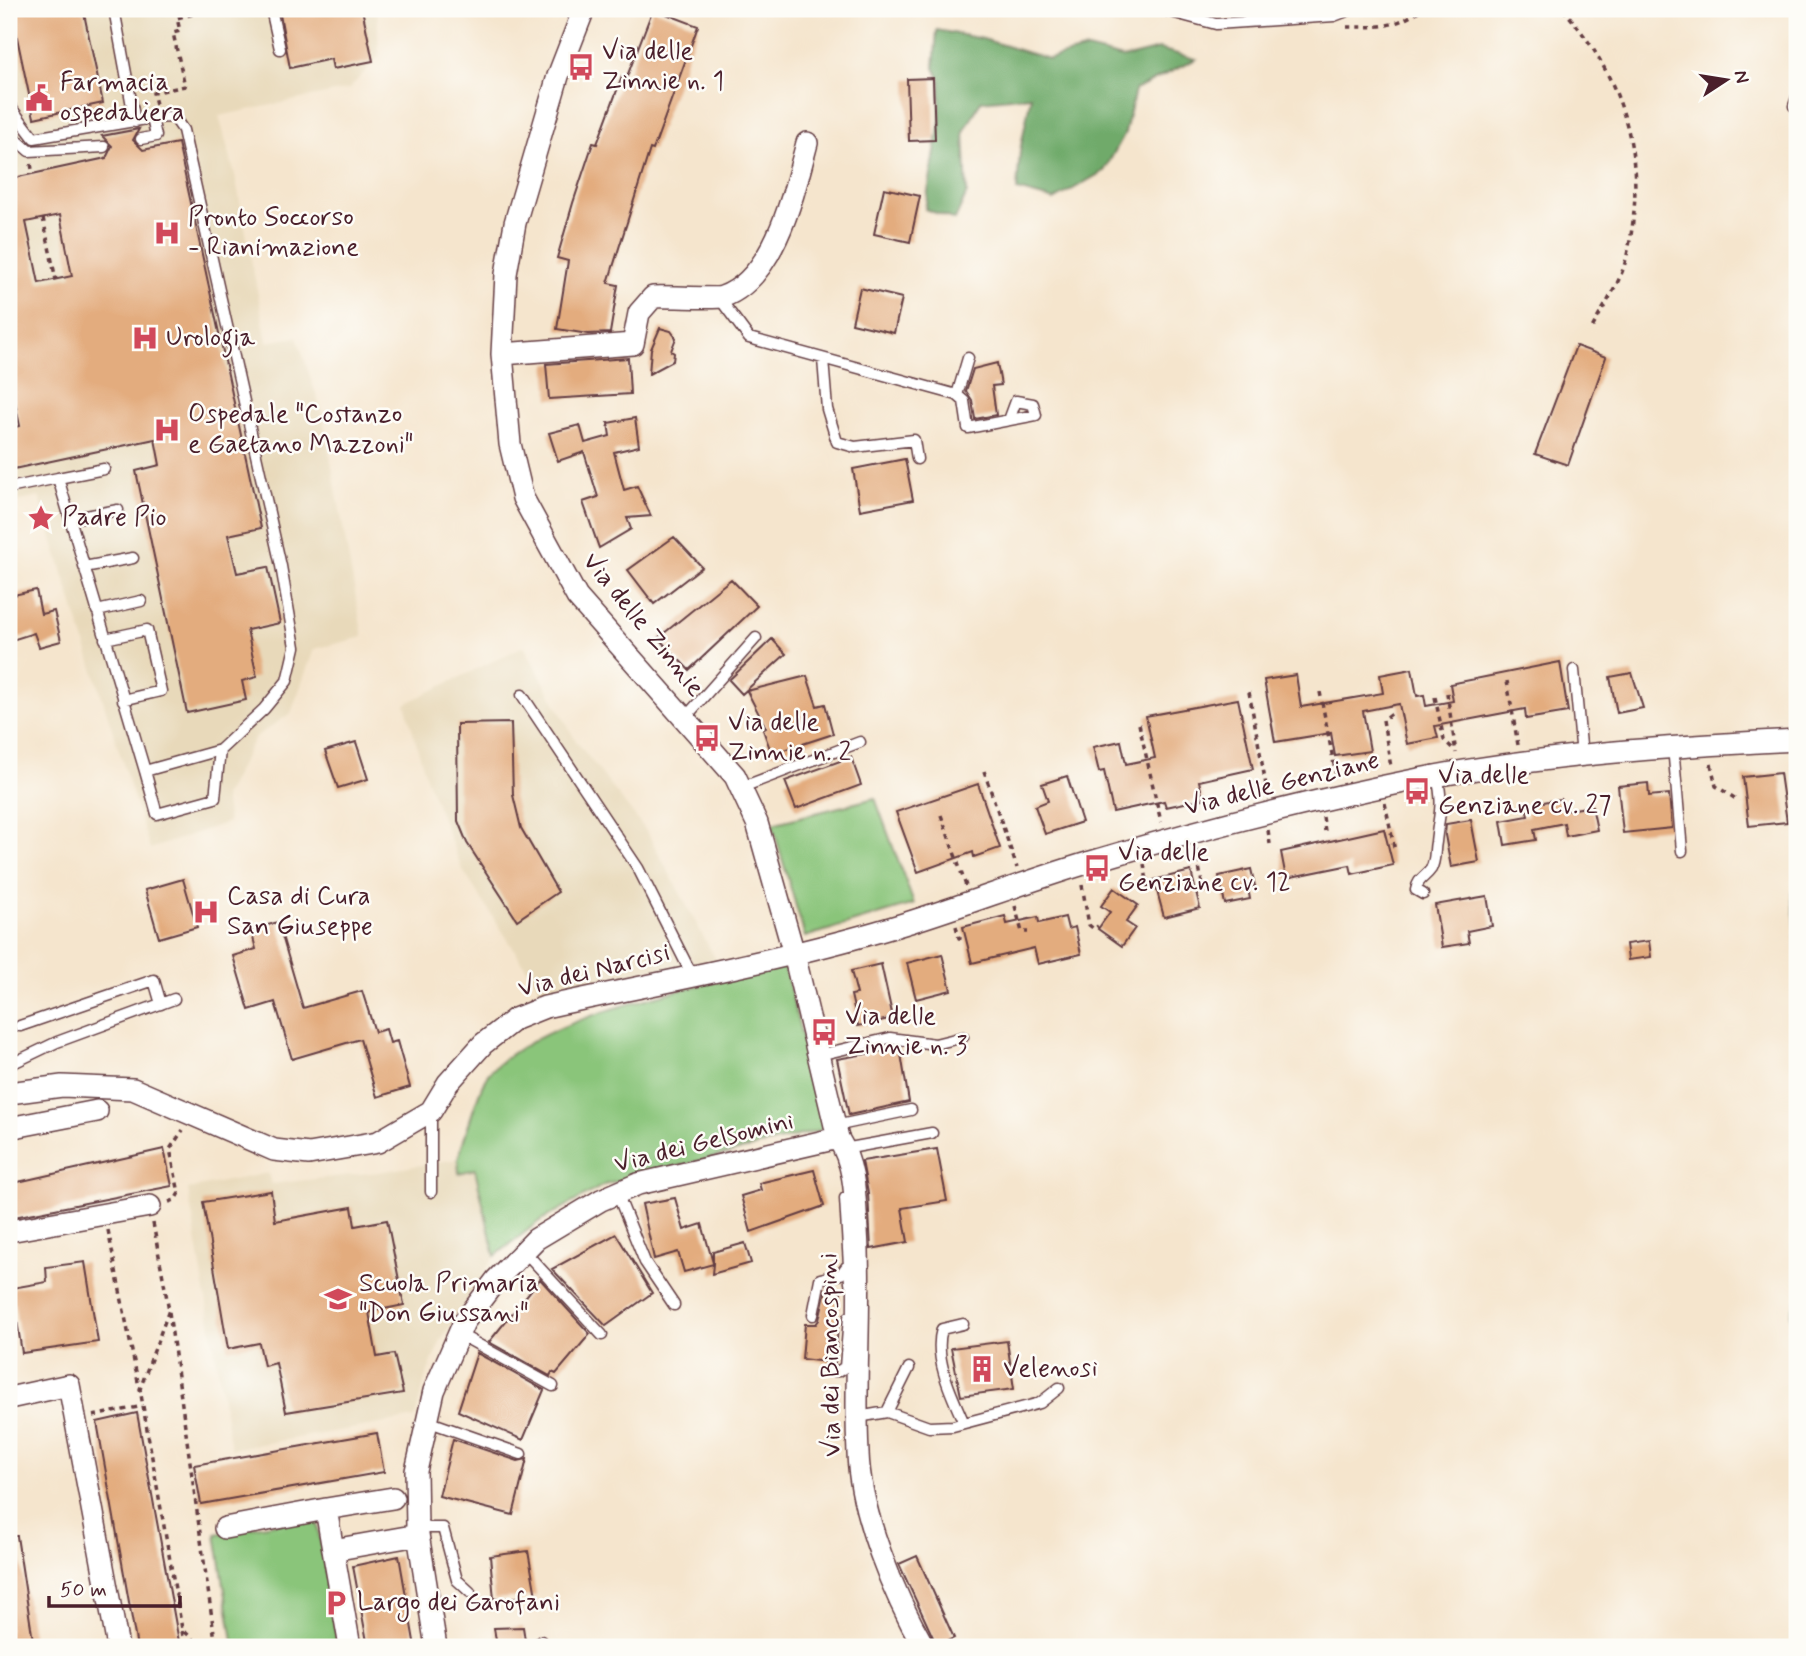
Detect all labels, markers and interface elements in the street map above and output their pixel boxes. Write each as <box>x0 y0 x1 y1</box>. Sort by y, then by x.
place label: Via delle Zinnie n. 1 <box>602 35 724 99</box>
north arrow <box>1690 46 1760 116</box>
bus stop icon: Via delle Zinnie n. 1 <box>566 52 596 82</box>
place label: Farmacia ospedaliera <box>60 66 185 130</box>
text: N <box>1728 68 1755 86</box>
public building icon: Farmacia ospedaliera <box>24 83 54 113</box>
place label: Pronto Soccorso - Rianimazione <box>188 201 359 265</box>
hospital icon: Pronto Soccorso - Rianimazione <box>152 218 182 248</box>
place label: Urologia <box>166 321 255 358</box>
hospital icon: Urologia <box>130 323 160 353</box>
place label: Ospedale "Costanzo e Gaetano Mazzoni" <box>188 398 413 462</box>
hospital icon: Ospedale "Costanzo e Gaetano Mazzoni" <box>152 415 182 445</box>
place label: Padre Pio <box>62 501 167 535</box>
place icon: Padre Pio <box>26 503 56 533</box>
street label: Via delle Zinnie <box>574 546 712 704</box>
place label: Via delle Zinnie n. 2 <box>728 706 852 770</box>
bus stop icon: Via delle Zinnie n. 2 <box>692 723 722 753</box>
street label: Via delle Genziane <box>1181 743 1383 825</box>
place label: Via delle Genziane cv. 27 <box>1438 759 1611 823</box>
bus stop icon: Via delle Genziane cv. 27 <box>1402 776 1432 806</box>
place label: Via delle Genziane cv. 12 <box>1118 836 1291 900</box>
bus stop icon: Via delle Genziane cv. 12 <box>1082 853 1112 883</box>
place label: Casa di Cura San Giuseppe <box>227 880 373 944</box>
hospital icon: Casa di Cura San Giuseppe <box>191 897 221 927</box>
street label: Via dei Narcisi <box>515 936 673 1006</box>
place label: Via delle Zinnie n. 3 <box>845 1000 968 1064</box>
bus stop icon: Via delle Zinnie n. 3 <box>809 1017 839 1047</box>
street label: Via dei Gelsomini <box>611 1104 797 1182</box>
street label: Via dei Biancospini <box>812 1253 850 1457</box>
place label: Scuola Primaria "Don Giussani" <box>359 1267 539 1331</box>
school or university icon: Scuola Primaria "Don Giussani" <box>323 1284 353 1314</box>
place label: Velenosi <box>1003 1352 1098 1386</box>
building icon: Velenosi <box>967 1354 997 1384</box>
scale bar <box>49 1565 180 1609</box>
text: 50 m <box>60 1576 107 1604</box>
place label: Largo dei Garofani <box>357 1586 560 1622</box>
parking icon: Largo dei Garofani <box>321 1588 351 1618</box>

